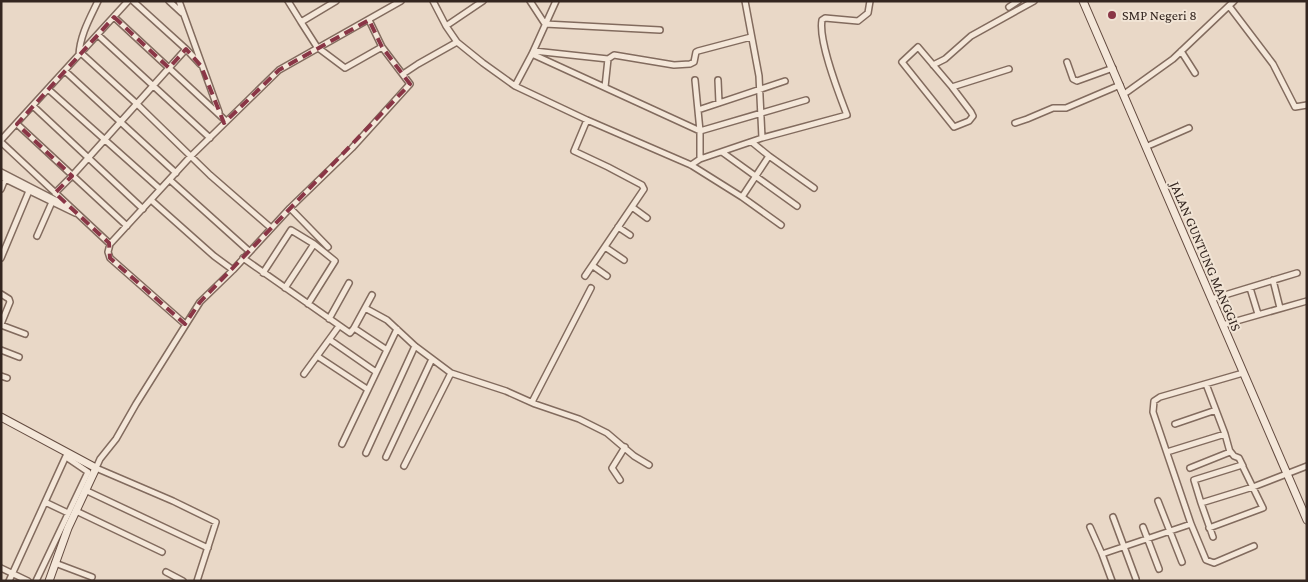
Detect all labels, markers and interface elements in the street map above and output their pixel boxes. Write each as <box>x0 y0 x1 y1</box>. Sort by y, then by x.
place label: SMP Negeri 8 <box>1122 7 1197 23</box>
marker: SMP Negeri 8 <box>1106 9 1118 21</box>
street label: JALAN GUNTUNG MANGGIS <box>1166 177 1245 334</box>

